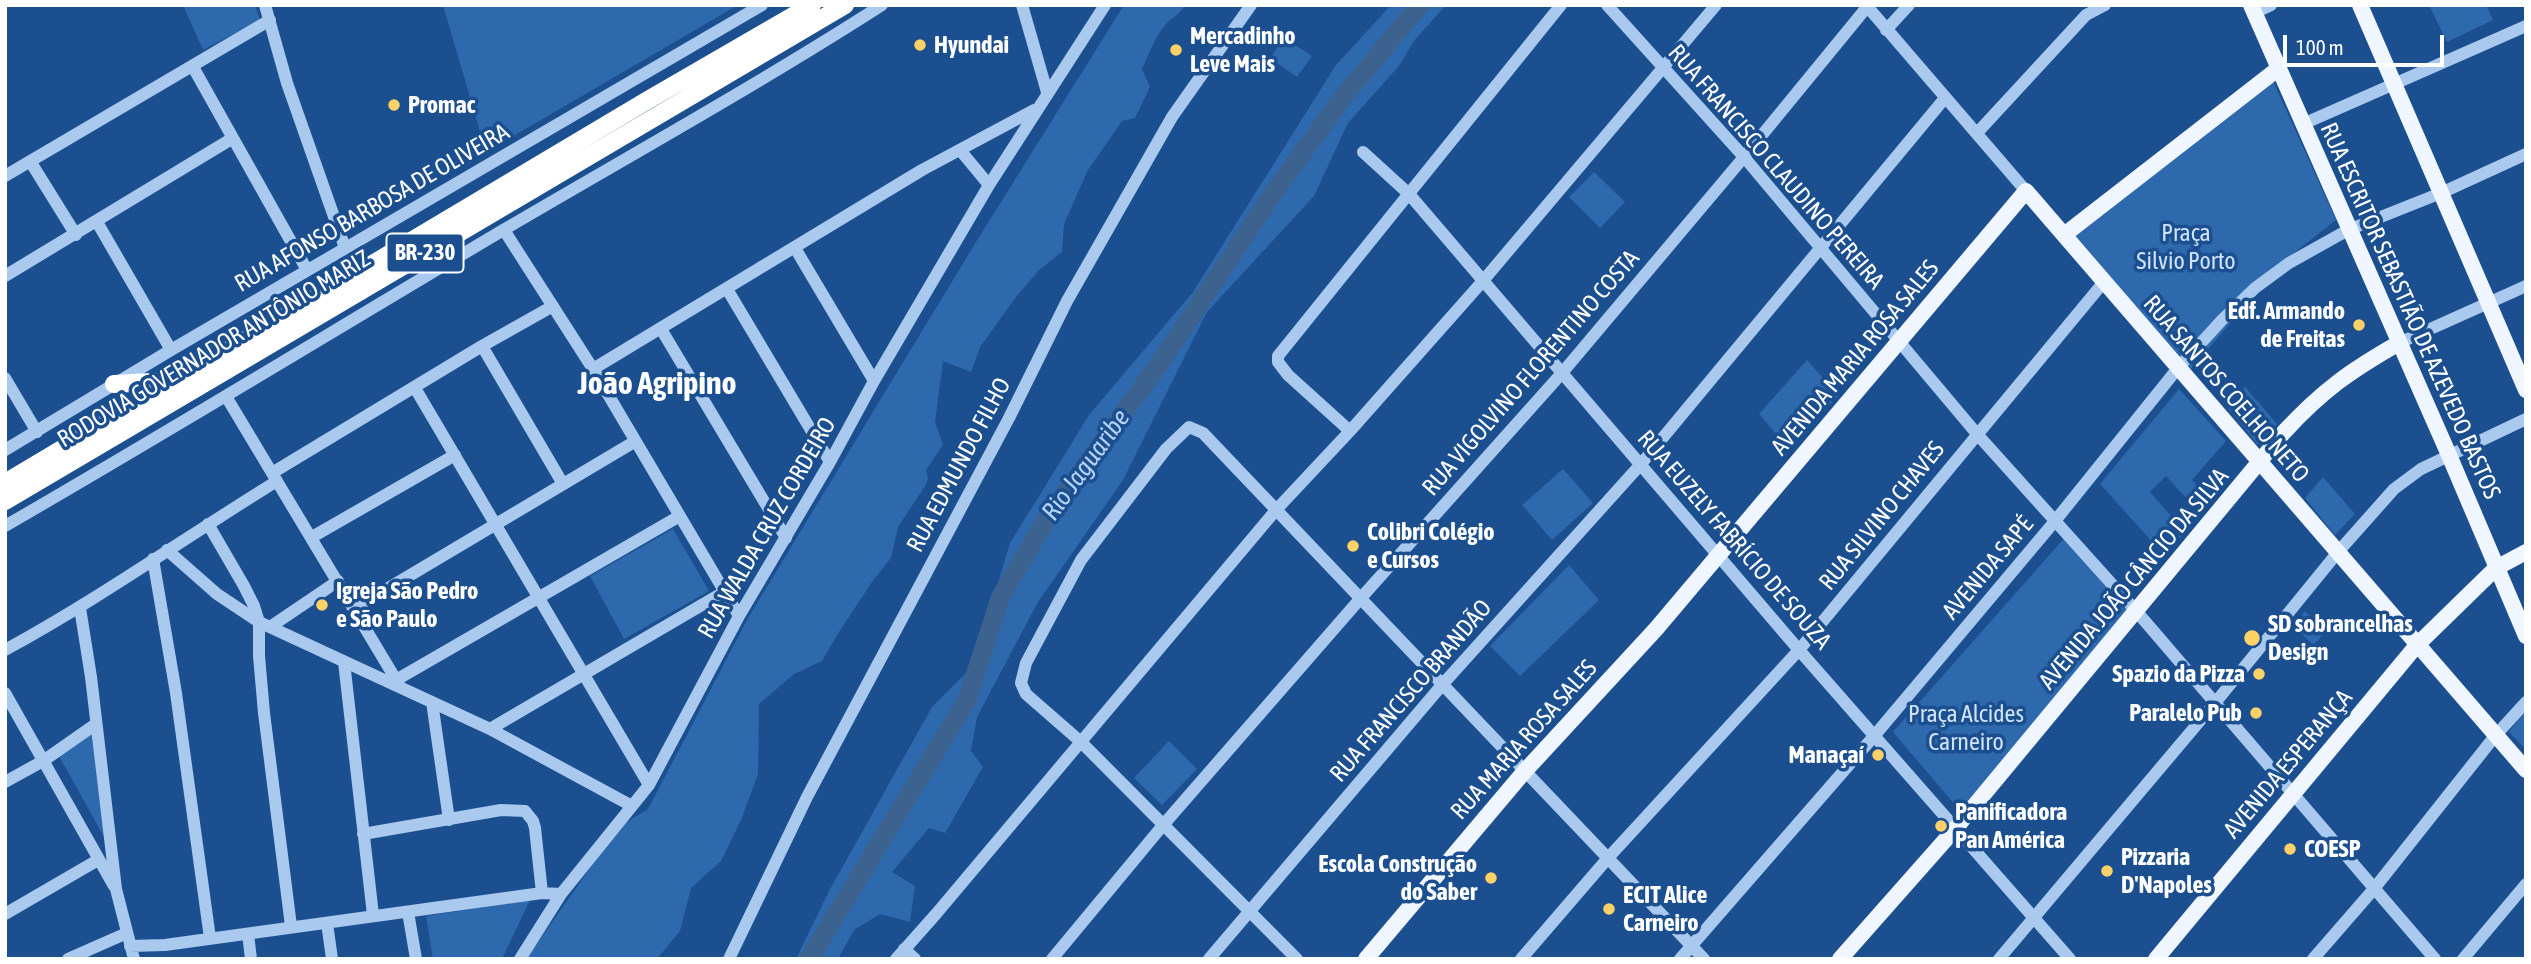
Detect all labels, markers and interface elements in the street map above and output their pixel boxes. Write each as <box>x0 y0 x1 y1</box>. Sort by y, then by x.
scale bar <box>2286 21 2447 65</box>
place label: Mercadinho Leve Mais <box>1190 22 1296 78</box>
place label: Hyundai <box>934 31 1009 59</box>
text: 100 m <box>2296 35 2344 59</box>
marker: Hyundai <box>912 37 928 53</box>
street label: RUA FRANCISCO CLAUDINO PEREIRA <box>1662 39 1890 295</box>
marker: Mercadinho Leve Mais <box>1168 42 1184 58</box>
place label: Promac <box>408 91 475 119</box>
marker: Promac <box>386 97 402 113</box>
street label: RUA AFONSO BARBOSA DE OLIVEIRA <box>230 118 514 298</box>
street label: RUA ESCRITOR SEBASTIÃO DE AZEVEDO BASTOS <box>2314 118 2506 504</box>
park label: Praça Silvio Porto <box>2136 219 2236 275</box>
road number: BR-230 <box>386 234 464 272</box>
street label: RODOVIA GOVERNADOR ANTÔNIO MARIZ <box>53 244 375 454</box>
street label: RUA VIGOLVINO FLORENTINO COSTA <box>1417 244 1645 502</box>
street label: AVENIDA MARIA ROSA SALES <box>1765 255 1945 461</box>
street label: RUA SANTOS COELHO NETO <box>2137 290 2315 488</box>
place label: Edf. Armando de Freitas <box>2228 297 2345 353</box>
marker: Edf. Armando de Freitas <box>2351 317 2367 333</box>
district label: João Agripino <box>578 365 736 403</box>
street label: RUA EDMUNDO FILHO <box>901 373 1017 557</box>
water label: Rio Jaguaribe <box>1035 403 1137 527</box>
street label: RUA WALDA CRUZ CORDEIRO <box>692 412 842 644</box>
street label: RUA EUZELY FABRÍCIO DE SOUZA <box>1631 425 1837 655</box>
street label: RUA SILVINO CHAVES <box>1813 436 1951 596</box>
street label: AVENIDA JOÃO CÂNCIO DA SILVA <box>2033 463 2235 695</box>
street label: AVENIDA SAPÉ <box>1937 511 2039 625</box>
place label: Colibri Colégio e Cursos <box>1367 518 1494 574</box>
marker: Colibri Colégio e Cursos <box>1345 538 1361 554</box>
place label: Igreja São Pedro e São Paulo <box>336 577 478 633</box>
street label: RUA FRANCISCO BRANDÃO <box>1324 594 1498 788</box>
marker: Igreja São Pedro e São Paulo <box>314 597 330 613</box>
place label: SD sobrancelhas Design <box>2268 610 2413 666</box>
marker: SD sobrancelhas Design <box>2242 628 2262 648</box>
street label: RUA MARIA ROSA SALES <box>1445 654 1603 826</box>
place label: Spazio da Pizza <box>2112 660 2245 688</box>
marker: Spazio da Pizza <box>2251 666 2267 682</box>
street label: AVENIDA ESPERANÇA <box>2218 684 2358 844</box>
place label: Paralelo Pub <box>2129 699 2242 727</box>
park label: Praça Alcides Carneiro <box>1908 700 2024 756</box>
marker: Paralelo Pub <box>2248 705 2264 721</box>
place label: Manaçaí <box>1788 741 1864 769</box>
marker: Manaçaí <box>1870 747 1886 763</box>
place label: Panificadora Pan América <box>1955 798 2067 854</box>
marker: Panificadora Pan América <box>1933 818 1949 834</box>
place label: COESP <box>2304 835 2360 863</box>
marker: COESP <box>2282 841 2298 857</box>
place label: Pizzaria D'Napoles <box>2121 843 2212 899</box>
place label: Escola Construção do Saber <box>1318 850 1477 906</box>
marker: Pizzaria D'Napoles <box>2099 863 2115 879</box>
marker: Escola Construção do Saber <box>1483 870 1499 886</box>
place label: ECIT Alice Carneiro <box>1623 881 1707 937</box>
marker: ECIT Alice Carneiro <box>1601 901 1617 917</box>

